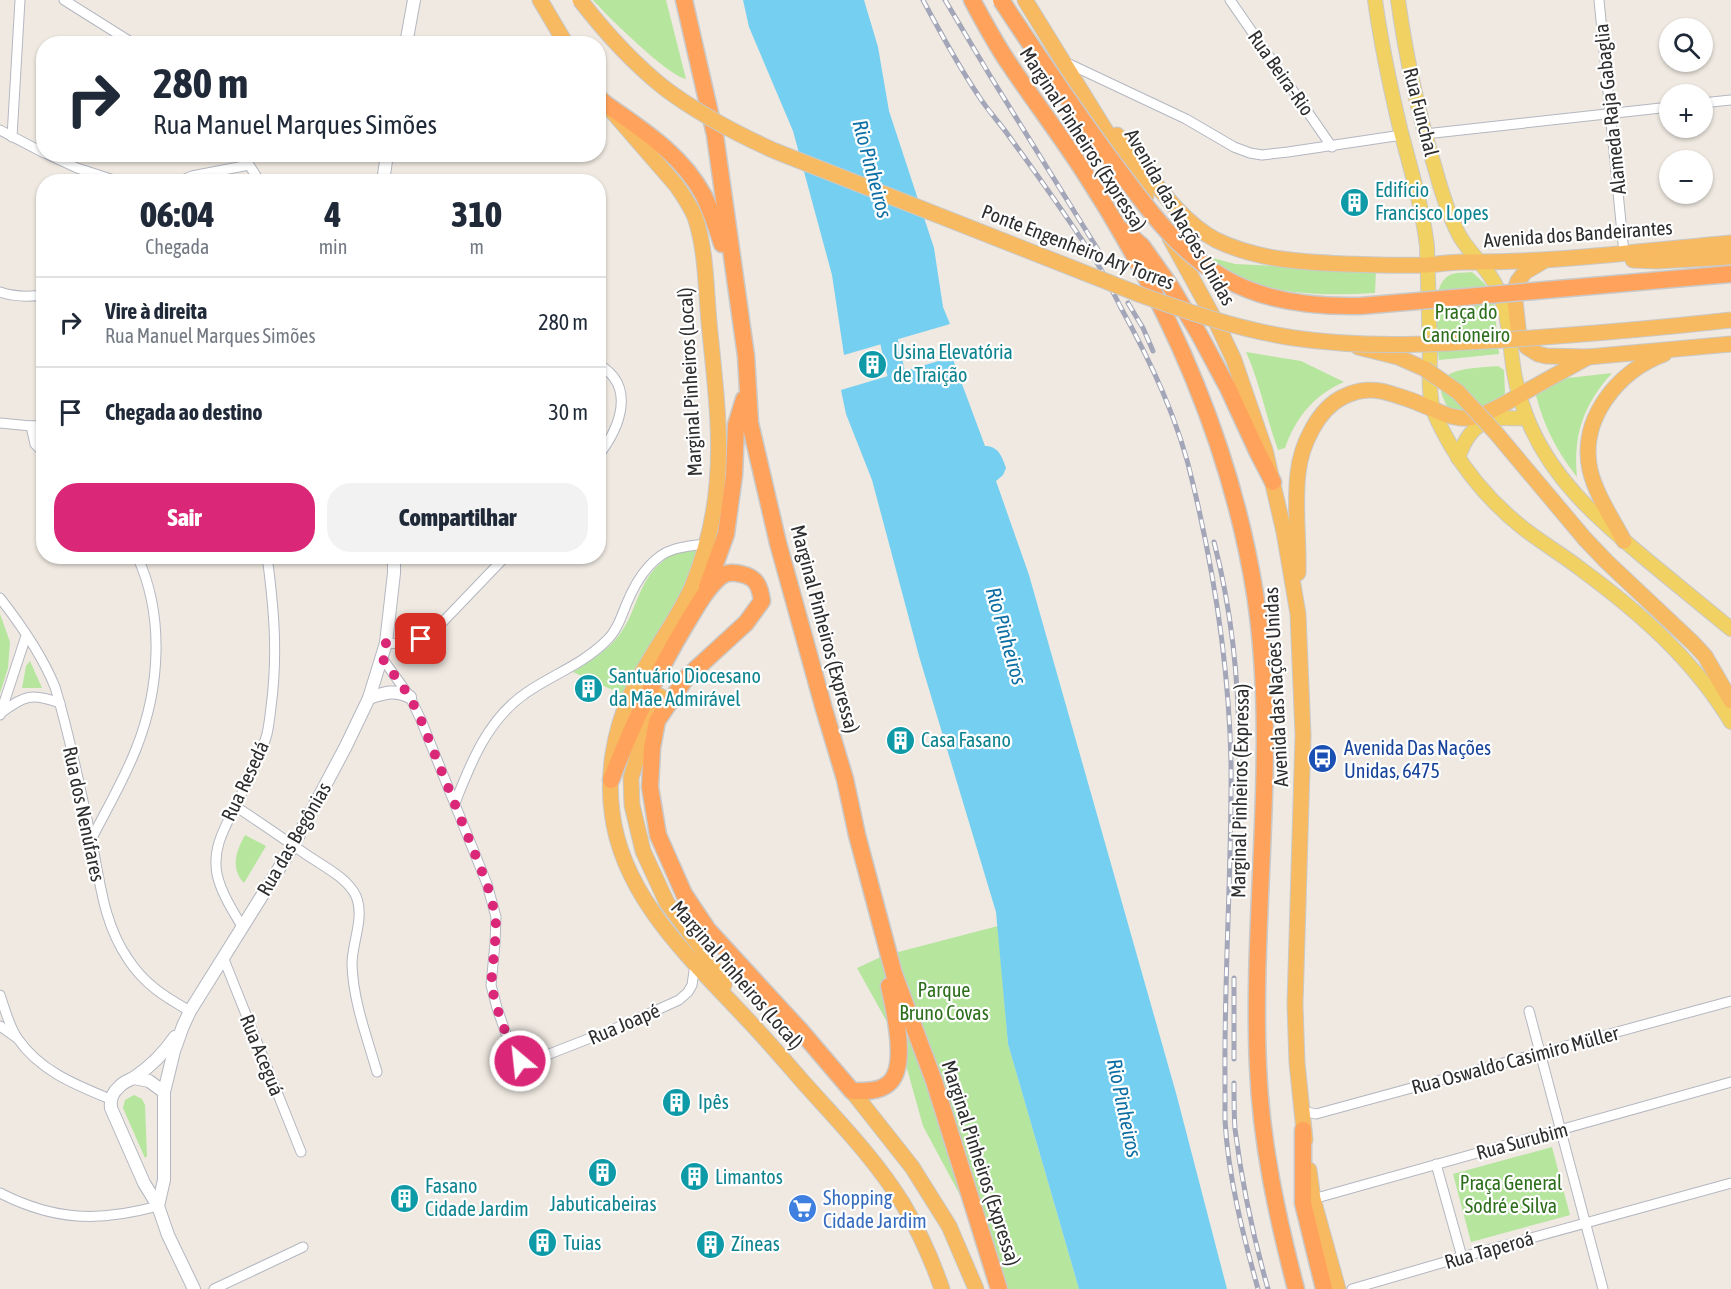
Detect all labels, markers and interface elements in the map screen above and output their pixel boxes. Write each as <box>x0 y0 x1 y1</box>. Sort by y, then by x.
map controls <box>1659 18 1713 204</box>
button: search <box>1659 18 1713 72</box>
street label: Alameda Raja Gabaglia <box>1589 22 1630 196</box>
street label: Rua Beira-Rio <box>1244 26 1319 120</box>
street label: Marginal Pinheiros (Expressa) <box>1015 43 1151 235</box>
text: 280 m <box>153 59 248 107</box>
icon: right <box>54 60 132 138</box>
street label: Rua Funchal <box>1399 65 1444 159</box>
button: + <box>1659 84 1713 138</box>
text: Rua Manuel Marques Simões <box>153 109 437 140</box>
water label: Rio Pinheiros <box>848 117 898 220</box>
street label: Avenida das Nações Unidas <box>1120 124 1240 309</box>
button: − <box>1659 150 1713 204</box>
place label: Edifício Francisco Lopes <box>1375 178 1489 224</box>
building icon: Edifício Francisco Lopes <box>1338 186 1370 218</box>
text: 06:04 <box>140 193 215 235</box>
text: 4 <box>325 193 341 235</box>
text: 310 <box>451 193 502 235</box>
street label: Ponte Engenheiro Ary Torres <box>979 199 1178 294</box>
street label: Avenida dos Bandeirantes <box>1483 215 1673 252</box>
text: Chegada <box>145 235 209 258</box>
text: min <box>319 235 347 258</box>
text: m <box>469 235 484 258</box>
street label: Marginal Pinheiros (Local) <box>673 287 706 477</box>
text: Vire à direita <box>105 298 207 324</box>
park label: Praça do Cancioneiro <box>1422 300 1510 346</box>
icon: right <box>54 306 87 339</box>
text: 280 m <box>538 309 588 335</box>
text: Rua Manuel Marques Simões <box>105 324 315 347</box>
place label: Usina Elevatória de Traição <box>893 340 1013 386</box>
building icon: Usina Elevatória de Traição <box>856 348 888 380</box>
icon: arrive <box>54 396 87 429</box>
text: Chegada ao destino <box>105 399 263 425</box>
text: 30 m <box>548 399 588 425</box>
button: Sair <box>54 483 315 552</box>
button: Compartilhar <box>327 483 588 552</box>
street label: Marginal Pinheiros (Expressa) <box>787 522 864 735</box>
water label: Rio Pinheiros <box>982 584 1032 687</box>
street label: Avenida das Nações Unidas <box>1259 587 1292 788</box>
pin <box>395 613 446 664</box>
icon: arrive <box>404 622 437 655</box>
place label: Santuário Diocesano da Mãe Admirável <box>609 664 761 710</box>
building icon: Santuário Diocesano da Mãe Admirável <box>572 672 604 704</box>
street label: Marginal Pinheiros (Expressa) <box>1226 684 1253 898</box>
building icon: Casa Fasano <box>884 724 916 756</box>
place label: Casa Fasano <box>921 728 1011 751</box>
place label: Avenida Das Nações Unidas, 6475 <box>1344 736 1491 782</box>
street label: Rua Resedá <box>216 737 273 824</box>
bus stop icon: Avenida Das Nações Unidas, 6475 <box>1307 743 1339 775</box>
street label: Rua dos Nenúfares <box>59 744 110 884</box>
street label: Rua das Begônias <box>252 778 335 900</box>
street label: Marginal Pinheiros (Local) <box>667 896 808 1054</box>
park label: Parque Bruno Covas <box>899 978 989 1024</box>
street label: Rua Joapé <box>585 998 663 1049</box>
street label: Rua Aceguá <box>236 1011 289 1099</box>
street label: Rua Oswaldo Casimiro Müller <box>1409 1020 1622 1098</box>
position arrow <box>488 1029 552 1093</box>
water label: Rio Pinheiros <box>1103 1056 1147 1159</box>
street label: Marginal Pinheiros (Expressa) <box>937 1057 1026 1268</box>
building icon: Ipês <box>661 1086 693 1118</box>
place label: Ipês <box>698 1090 729 1113</box>
street label: Rua Surubim <box>1474 1117 1570 1164</box>
building icon: Jabuticabeiras <box>587 1157 619 1189</box>
building icon: Limantos <box>678 1161 710 1193</box>
place label: Limantos <box>715 1165 783 1188</box>
park label: Praça General Sodré e Silva <box>1460 1171 1563 1217</box>
place label: Fasano Cidade Jardim <box>425 1174 529 1220</box>
building icon: Fasano Cidade Jardim <box>388 1182 420 1214</box>
place label: Shopping Cidade Jardim <box>823 1186 927 1232</box>
place label: Jabuticabeiras <box>550 1192 656 1215</box>
supermarket icon: Shopping Cidade Jardim <box>786 1193 818 1225</box>
street label: Rua Taperoá <box>1442 1226 1536 1273</box>
building icon: Tuias <box>526 1227 558 1259</box>
building icon: Zíneas <box>694 1228 726 1260</box>
place label: Tuias <box>563 1231 601 1254</box>
place label: Zíneas <box>731 1232 780 1255</box>

